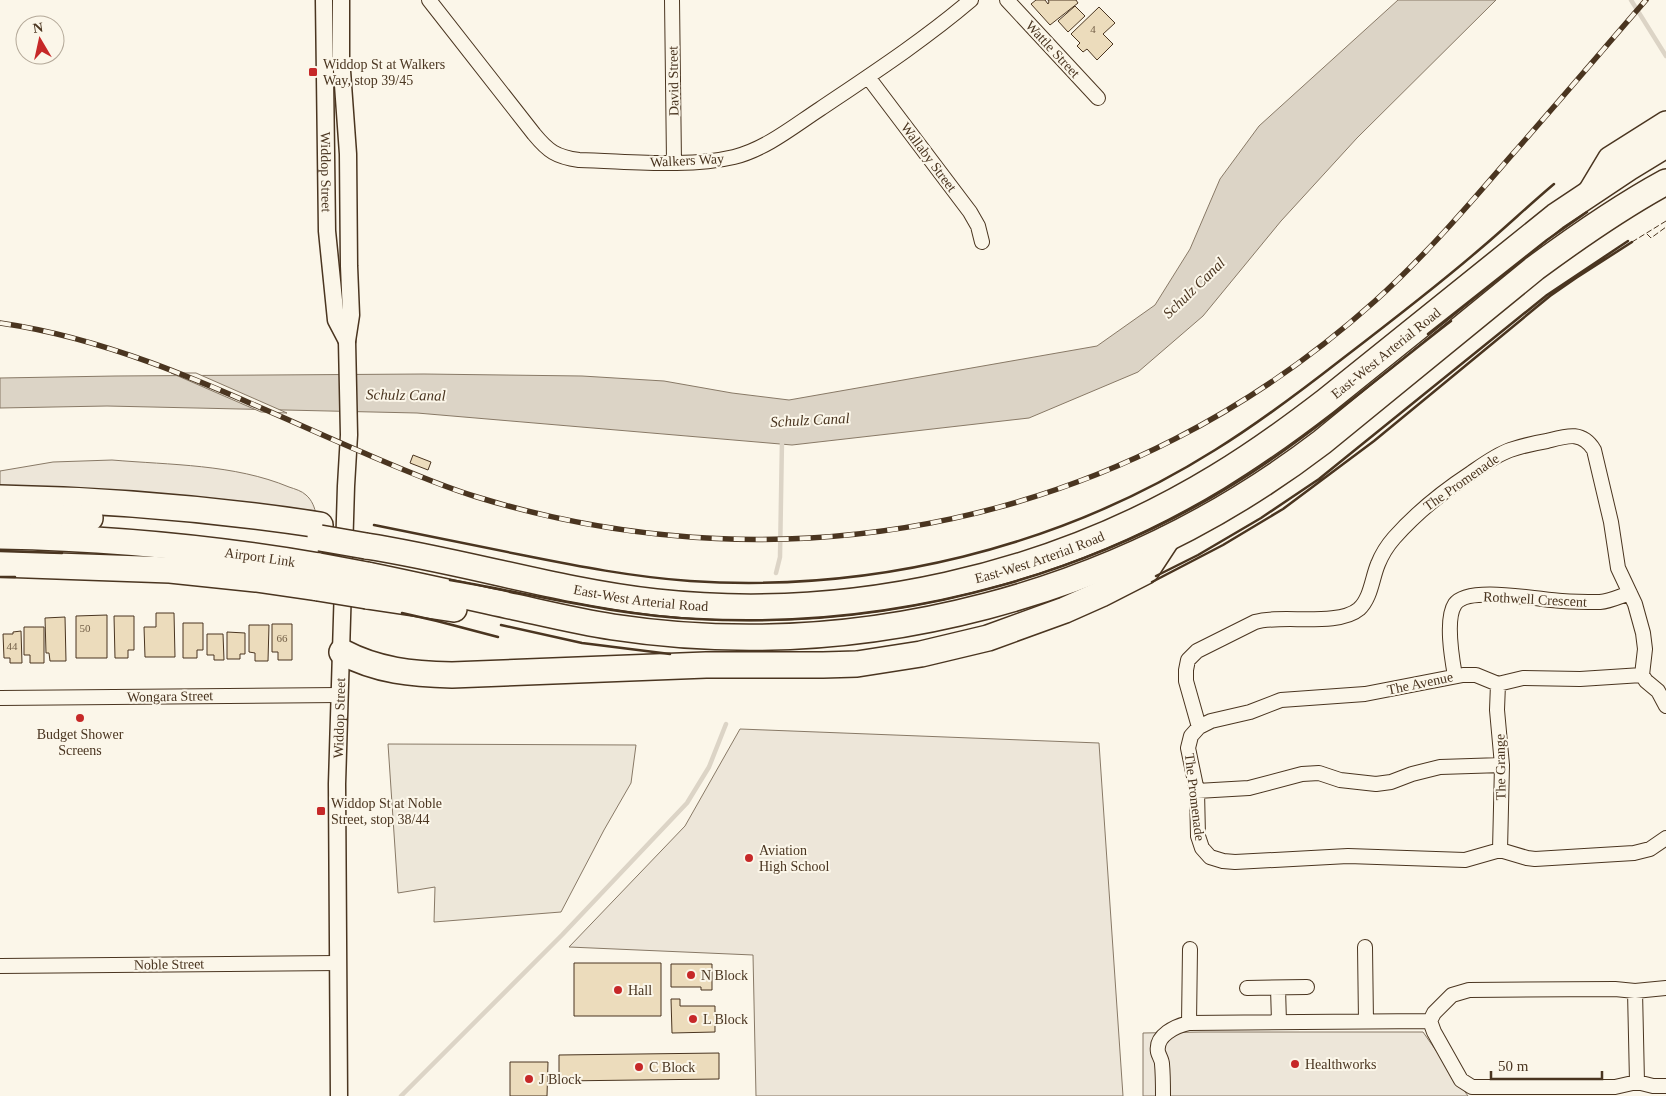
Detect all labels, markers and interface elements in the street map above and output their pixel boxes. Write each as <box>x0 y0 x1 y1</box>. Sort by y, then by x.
north arrow <box>15 15 65 65</box>
street label: Wattle Street <box>1022 18 1083 81</box>
text: N <box>32 19 44 36</box>
house number: 4 <box>1090 23 1096 35</box>
street label: David Street <box>665 46 682 116</box>
place label: Widdop St at Walkers Way, stop 39/45 <box>323 57 445 88</box>
marker: Widdop St at Walkers Way, stop 39/45 <box>307 66 319 78</box>
street label: Wallaby Street <box>898 120 959 195</box>
street label: Widdop Street <box>318 132 334 213</box>
street label: Walkers Way <box>650 151 724 170</box>
water label: Schulz Canal <box>1160 255 1228 321</box>
street label: East-West Arterial Road <box>1328 305 1444 402</box>
water label: Schulz Canal <box>366 386 446 404</box>
water label: Schulz Canal <box>770 410 850 430</box>
street label: The Promenade <box>1421 451 1502 514</box>
street label: East-West Arterial Road <box>973 529 1107 586</box>
street label: Airport Link <box>224 545 296 570</box>
street label: East-West Arterial Road <box>572 582 709 614</box>
street label: Rothwell Crescent <box>1483 589 1587 610</box>
house number: 50 <box>80 622 91 634</box>
house number: 66 <box>277 632 288 644</box>
house number: 44 <box>7 640 18 652</box>
street label: The Avenue <box>1386 669 1454 698</box>
street label: Widdop Street <box>331 677 348 759</box>
street label: Wongara Street <box>127 688 213 705</box>
marker: Budget Shower Screens <box>74 712 86 724</box>
place label: Budget Shower Screens <box>37 727 124 758</box>
street label: The Grange <box>1492 734 1509 800</box>
street label: The Promenade <box>1182 752 1207 842</box>
place label: Widdop St at Noble Street, stop 38/44 <box>331 796 442 827</box>
marker: Widdop St at Noble Street, stop 38/44 <box>315 805 327 817</box>
place label: Aviation High School <box>759 843 830 874</box>
marker: Aviation High School <box>743 852 755 864</box>
street label: Noble Street <box>134 956 204 973</box>
place label: N Block <box>701 968 748 983</box>
marker: N Block <box>685 969 697 981</box>
place label: Hall <box>628 983 652 998</box>
marker: Hall <box>612 984 624 996</box>
place label: L Block <box>703 1012 748 1027</box>
marker: L Block <box>687 1013 699 1025</box>
scale bar <box>1491 1048 1602 1080</box>
place label: Healthworks <box>1305 1057 1377 1072</box>
marker: Healthworks <box>1289 1058 1301 1070</box>
text: 50 m <box>1498 1058 1529 1074</box>
place label: C Block <box>649 1060 695 1075</box>
marker: C Block <box>633 1061 645 1073</box>
place label: J Block <box>539 1072 581 1087</box>
marker: J Block <box>523 1073 535 1085</box>

